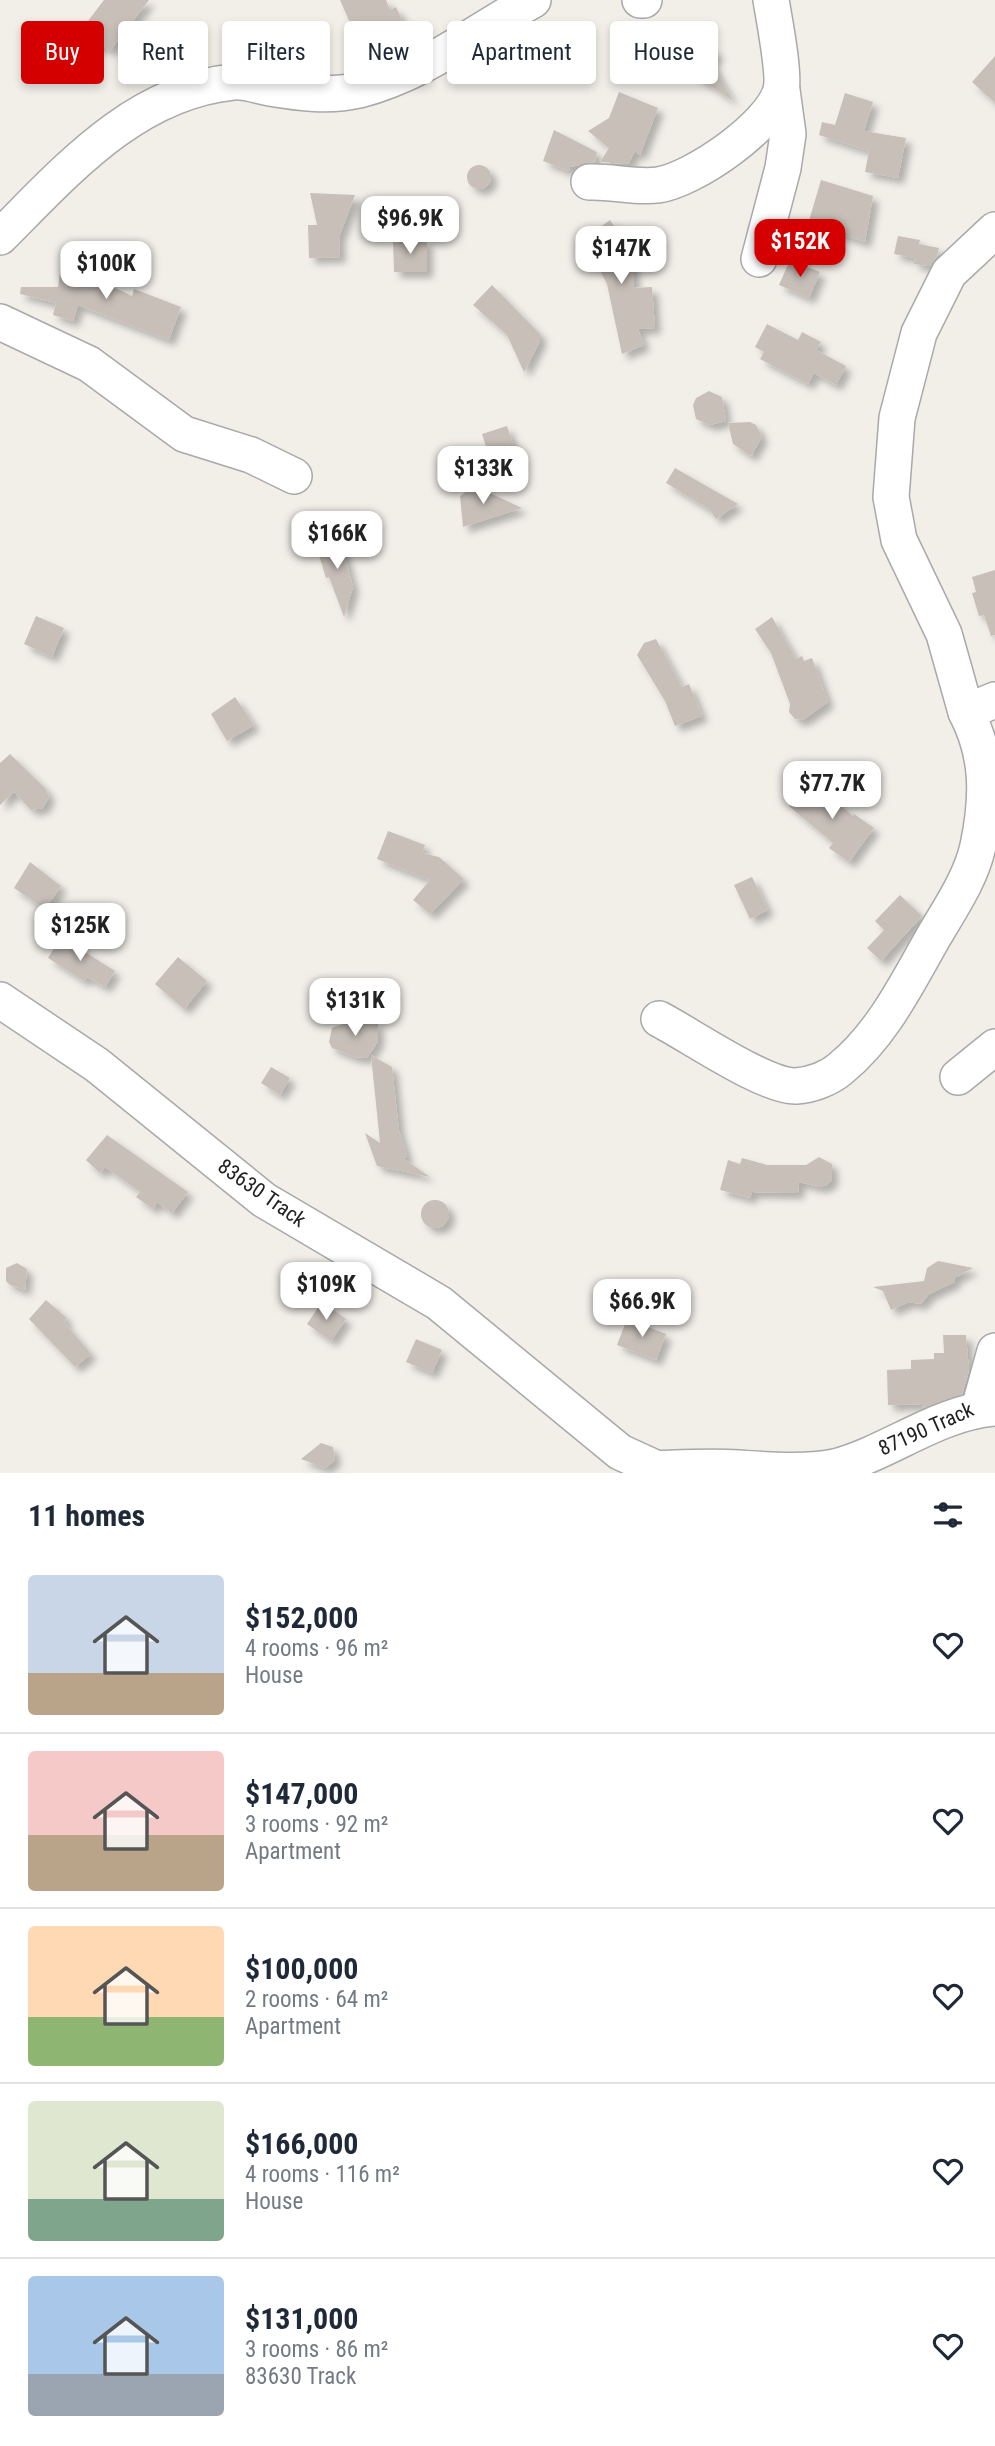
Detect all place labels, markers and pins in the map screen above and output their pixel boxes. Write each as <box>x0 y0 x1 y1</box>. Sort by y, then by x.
pin: $96.9K <box>353 196 467 256</box>
pin: $152K <box>751 219 849 279</box>
pin: $147K <box>572 226 670 286</box>
pin: $100K <box>57 242 155 301</box>
pin: $133K <box>434 447 532 506</box>
pin: $166K <box>288 512 386 571</box>
pin: $77.7K <box>775 762 889 821</box>
pin: $125K <box>31 904 129 963</box>
pin: $131K <box>306 978 404 1038</box>
pin: $109K <box>277 1262 375 1322</box>
pin: $66.9K <box>585 1280 699 1339</box>

